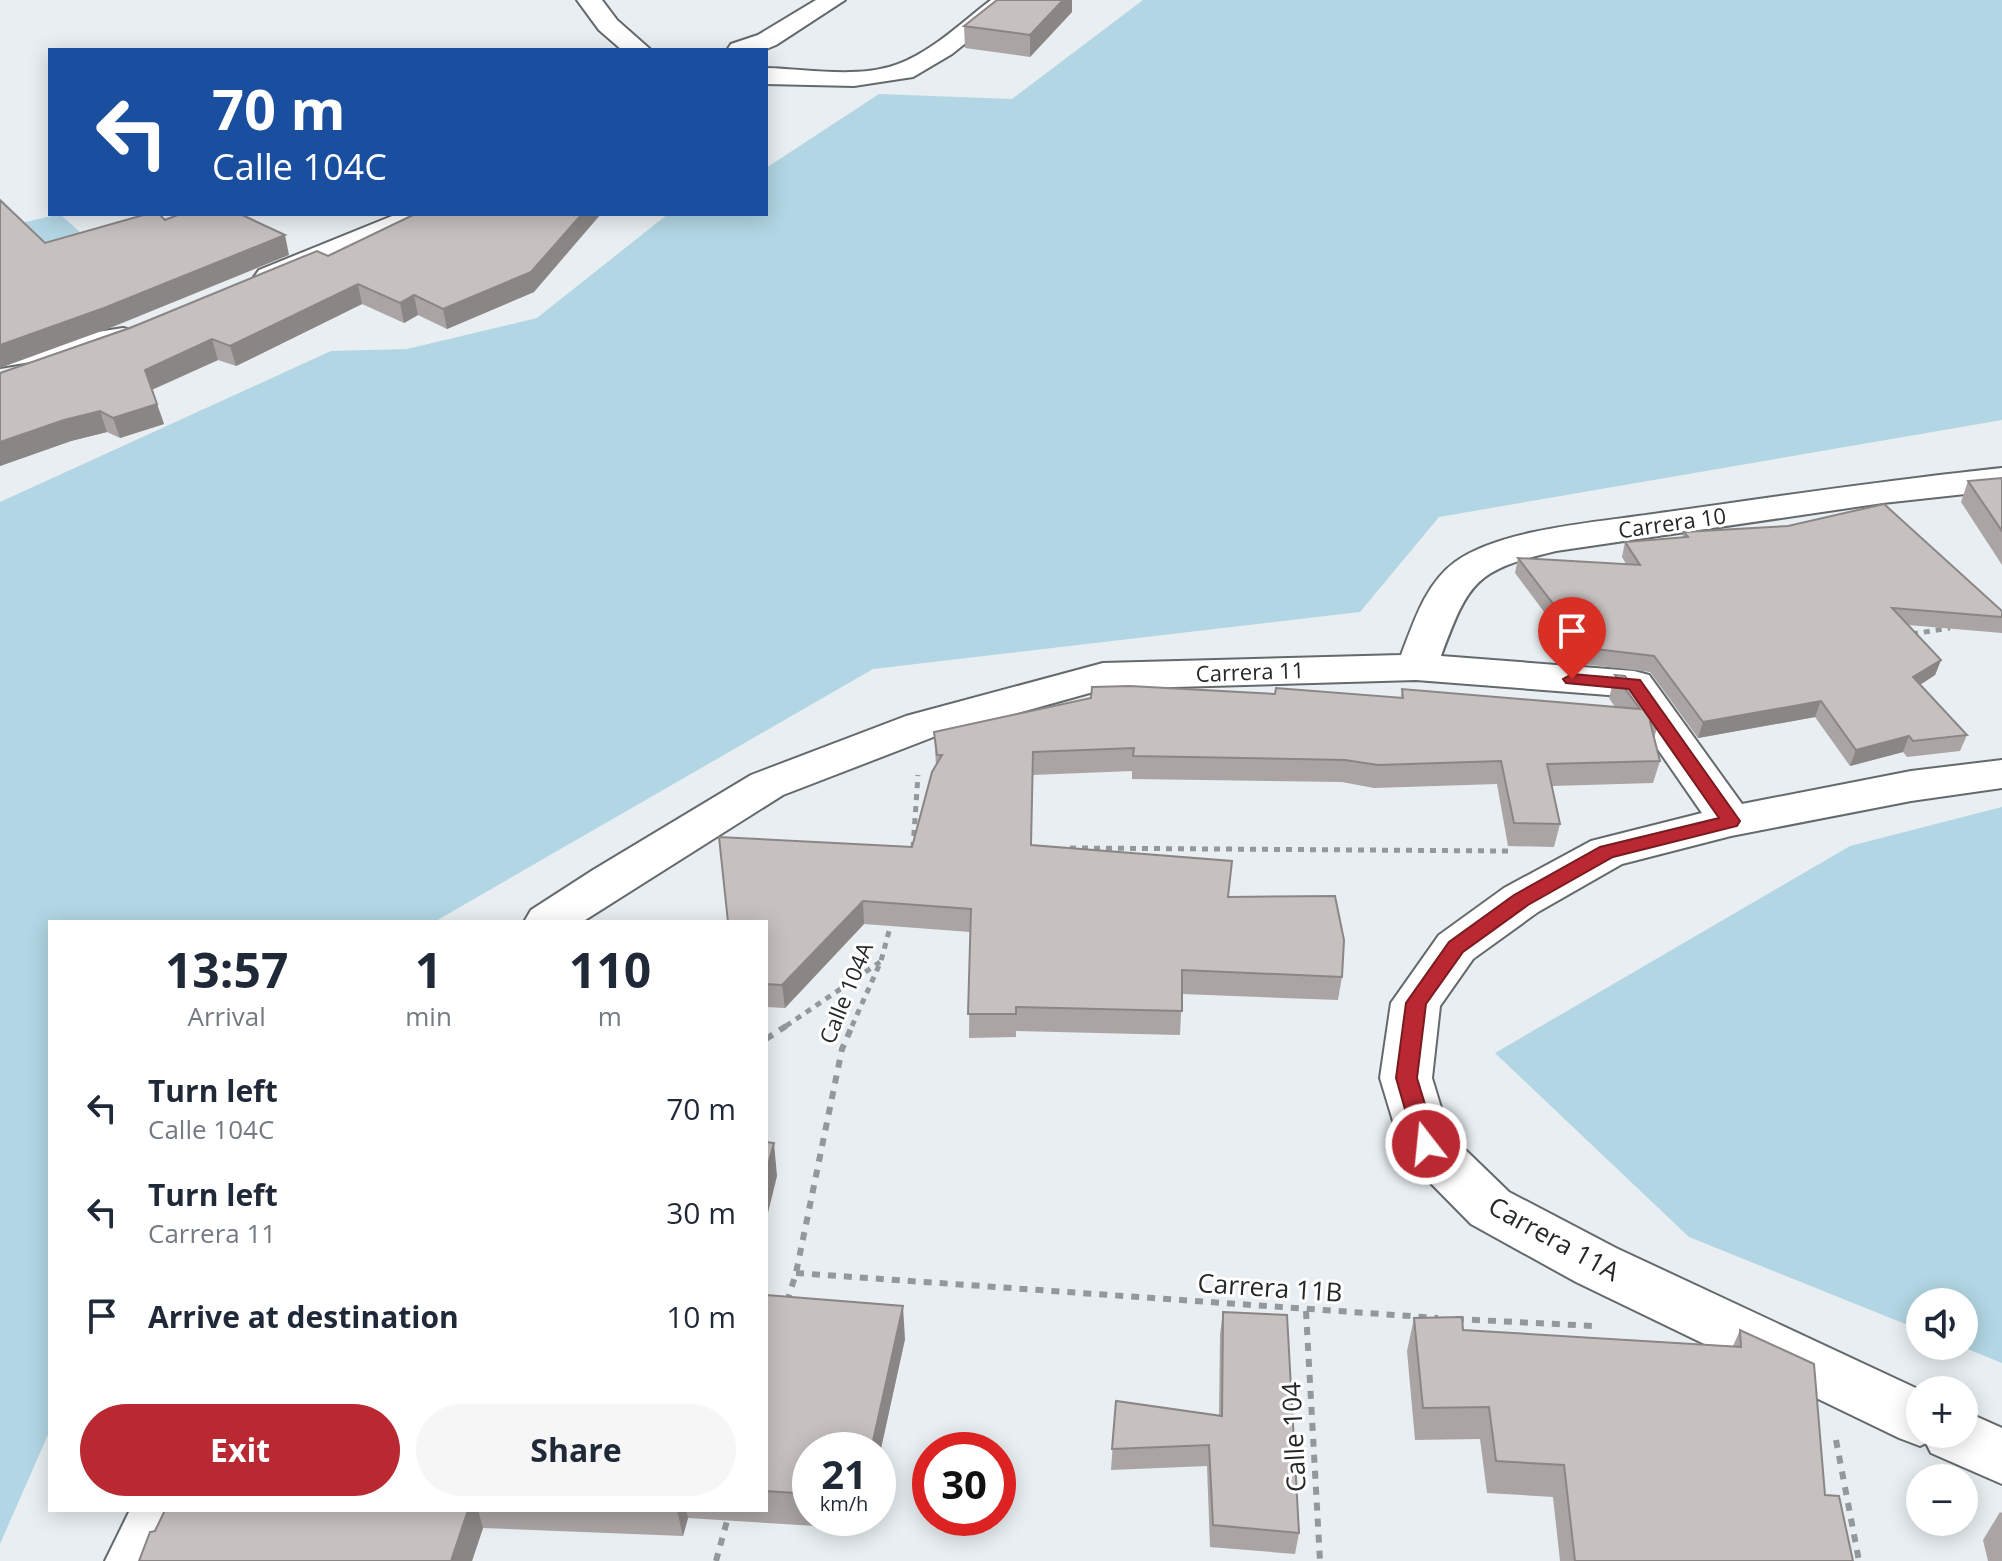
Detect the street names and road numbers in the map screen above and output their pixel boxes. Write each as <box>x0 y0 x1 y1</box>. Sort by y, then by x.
street label: Carrera 10 <box>1616 500 1728 544</box>
street label: Carrera 11 <box>1195 654 1305 688</box>
street label: Calle 104A <box>811 937 879 1048</box>
street label: Carrera 11A <box>1482 1187 1627 1289</box>
street label: Carrera 11B <box>1196 1264 1344 1310</box>
street label: Calle 104 <box>1272 1381 1314 1493</box>

